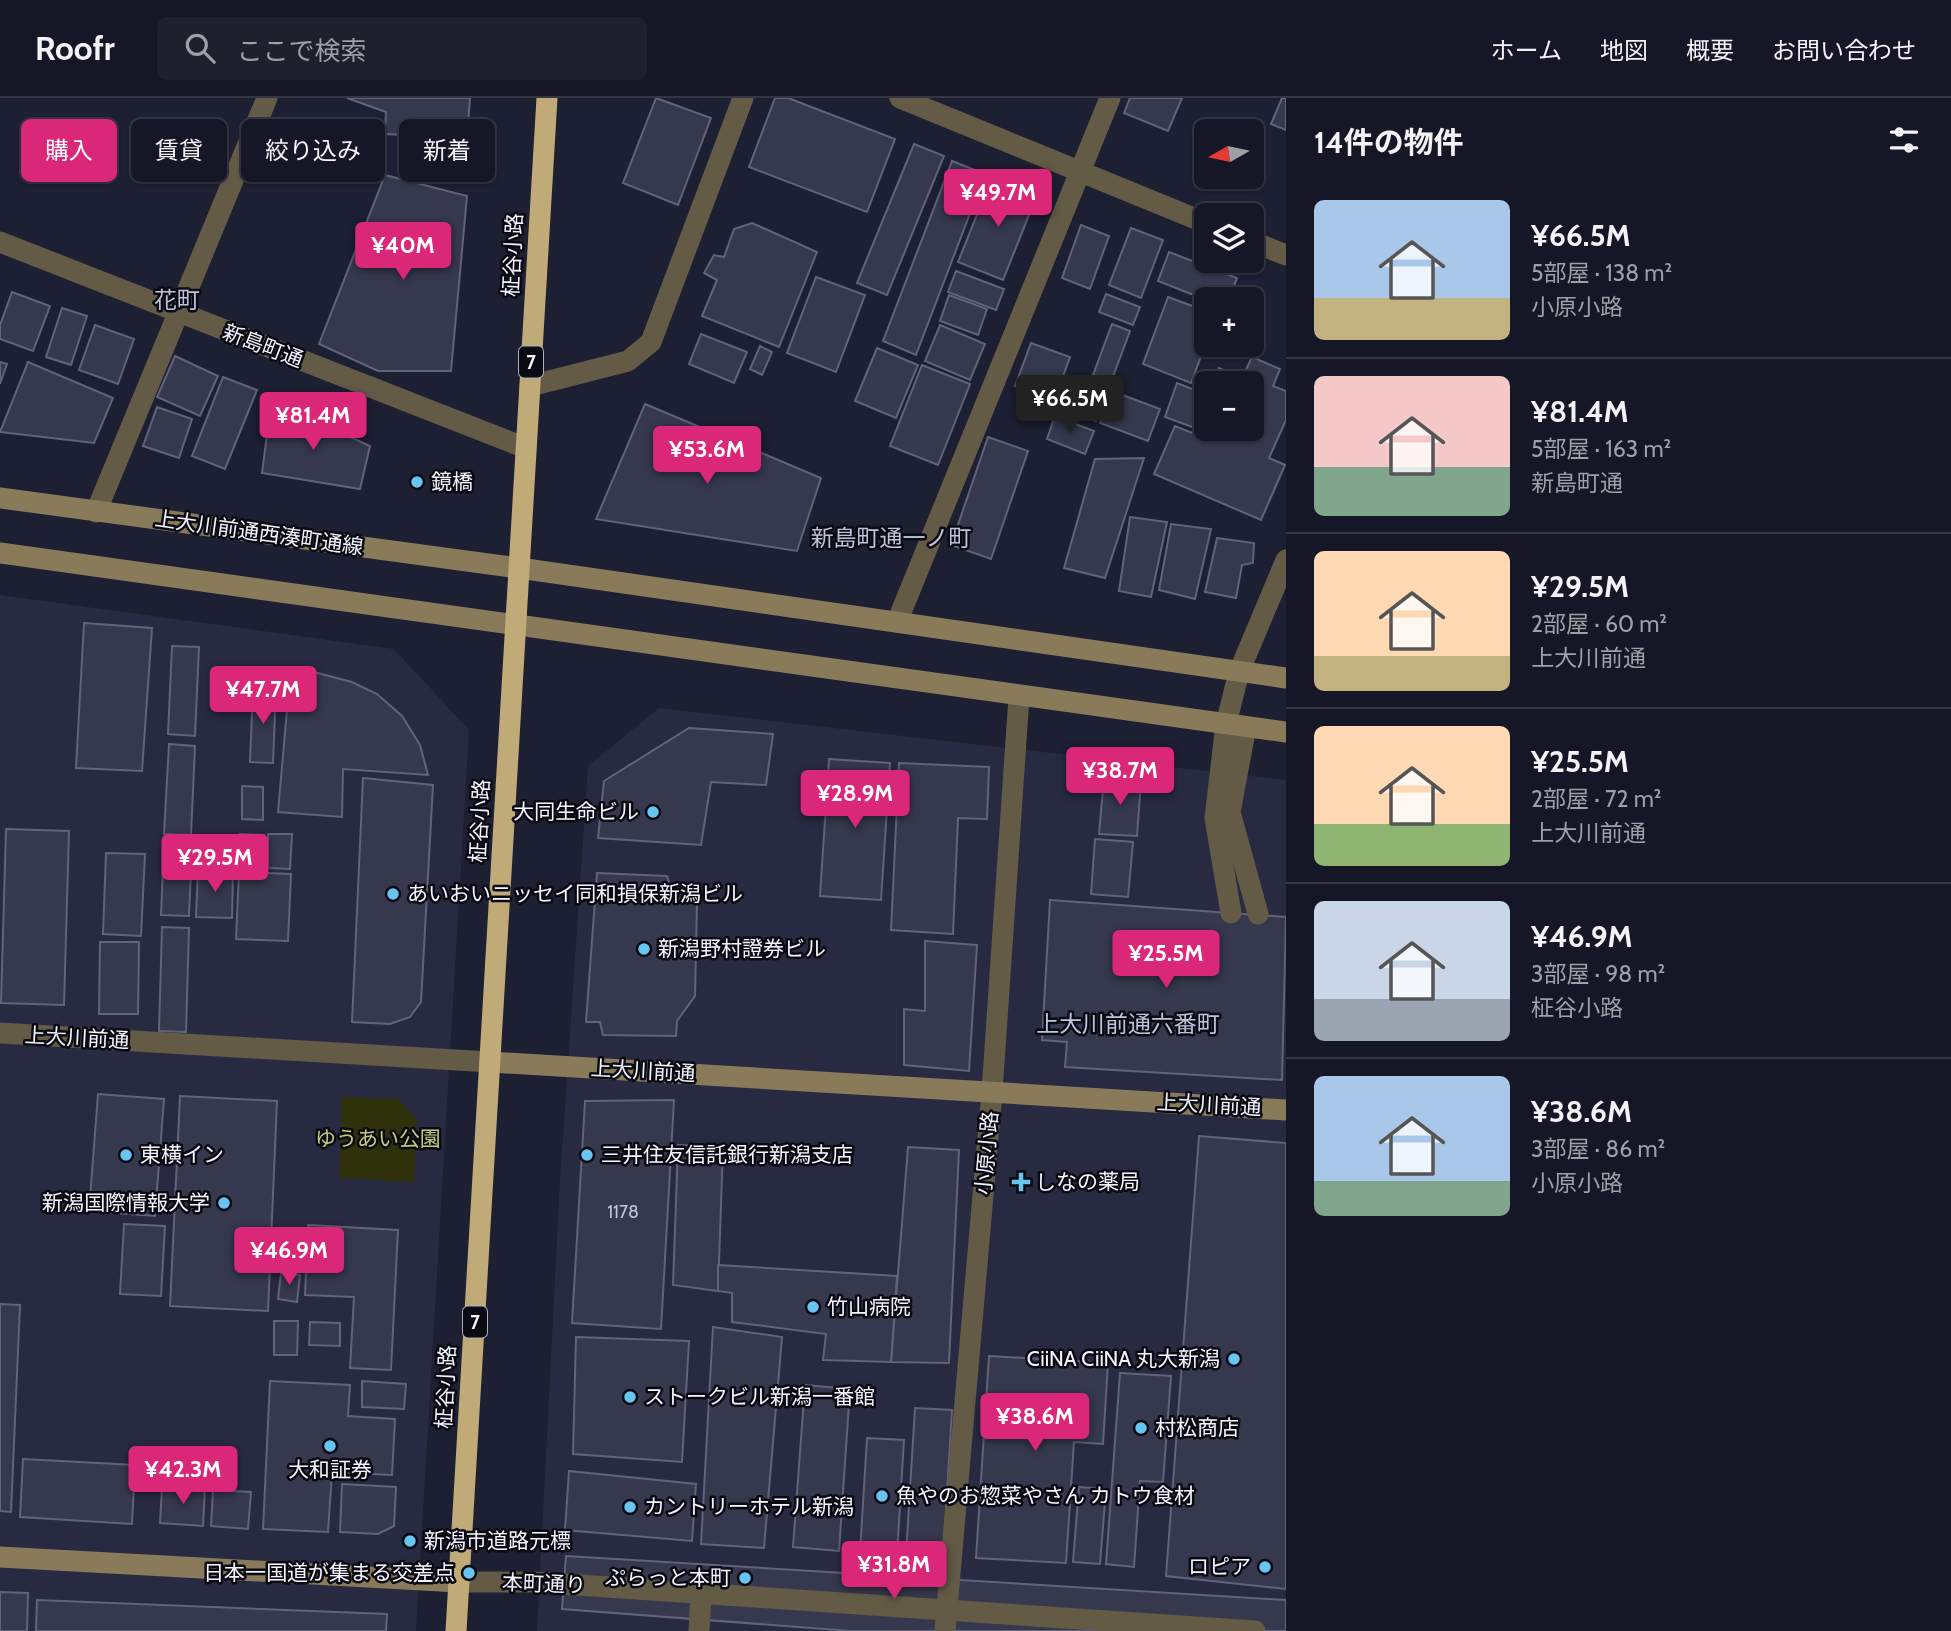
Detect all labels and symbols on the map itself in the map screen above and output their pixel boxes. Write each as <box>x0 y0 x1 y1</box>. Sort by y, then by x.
north arrow <box>1194 119 1264 189</box>
pin: ¥49.7M <box>941 170 1055 229</box>
street label: 柾谷小路 <box>498 212 527 298</box>
pin: ¥40M <box>362 222 444 282</box>
district label: 花町 <box>154 286 200 314</box>
street label: 新島町通 <box>219 319 307 372</box>
road number: 7 <box>519 346 543 378</box>
pin: ¥66.5M <box>1013 376 1127 435</box>
pin: ¥81.4M <box>256 392 370 452</box>
pin: ¥53.6M <box>650 426 764 486</box>
place label: 鏡橋 <box>431 469 473 494</box>
marker: 鏡橋 <box>409 474 425 490</box>
street label: 上大川前通西湊町通線 <box>153 506 365 559</box>
district label: 新島町通一ノ町 <box>811 524 972 552</box>
pin: ¥47.7M <box>206 666 320 726</box>
pin: ¥38.7M <box>1063 748 1177 807</box>
pin: ¥28.9M <box>798 770 912 830</box>
street label: 柾谷小路 <box>465 778 494 864</box>
place label: 大同生命ビル <box>513 799 639 824</box>
marker: 大同生命ビル <box>645 804 661 820</box>
pin: ¥29.5M <box>158 834 272 894</box>
place label: あいおいニッセイ同和損保新潟ビル <box>407 881 743 906</box>
marker: あいおいニッセイ同和損保新潟ビル <box>385 886 401 902</box>
pin: ¥25.5M <box>1109 930 1223 990</box>
place label: 新潟野村證券ビル <box>658 936 826 961</box>
marker: 新潟野村證券ビル <box>636 941 652 957</box>
district label: 上大川前通六番町 <box>1036 1010 1220 1038</box>
street label: 上大川前通 <box>24 1022 130 1053</box>
street label: 上大川前通 <box>590 1055 696 1086</box>
street label: 上大川前通 <box>1156 1089 1262 1120</box>
street label: 小原小路 <box>970 1110 1003 1196</box>
park label: ゆうあい公園 <box>315 1126 441 1151</box>
place label: 東横イン <box>140 1142 224 1167</box>
place label: 三井住友信託銀行新潟支店 <box>601 1142 853 1167</box>
marker: 東横イン <box>118 1147 134 1163</box>
marker: 三井住友信託銀行新潟支店 <box>579 1147 595 1163</box>
place label: しなの薬局 <box>1035 1169 1140 1194</box>
marker: しなの薬局 <box>1013 1174 1029 1190</box>
place label: 新潟国際情報大学 <box>42 1190 210 1215</box>
marker: 新潟国際情報大学 <box>216 1195 232 1211</box>
house number: 1178 <box>607 1201 639 1223</box>
pin: ¥46.9M <box>232 1228 346 1287</box>
place label: 竹山病院 <box>827 1294 911 1319</box>
marker: 竹山病院 <box>805 1299 821 1315</box>
road number: 7 <box>463 1306 487 1338</box>
street label: 柾谷小路 <box>431 1344 460 1430</box>
place label: CiiNA CiiNA 丸大新潟 <box>1027 1346 1220 1371</box>
marker: CiiNA CiiNA 丸大新潟 <box>1226 1351 1242 1367</box>
place label: ストークビル新潟一番館 <box>644 1384 875 1409</box>
marker: ストークビル新潟一番館 <box>622 1389 638 1405</box>
pin: ¥38.6M <box>978 1394 1092 1453</box>
place label: 村松商店 <box>1155 1415 1239 1440</box>
marker: 村松商店 <box>1133 1420 1149 1436</box>
marker: 大和証券 <box>322 1438 338 1454</box>
pin: ¥42.3M <box>126 1446 240 1506</box>
place label: 大和証券 <box>288 1457 372 1482</box>
place label: 魚やのお惣菜やさん カトウ食材 <box>896 1483 1195 1508</box>
marker: 魚やのお惣菜やさん カトウ食材 <box>874 1488 890 1504</box>
place label: カントリーホテル新潟 <box>644 1494 854 1519</box>
marker: カントリーホテル新潟 <box>622 1499 638 1515</box>
place label: 新潟市道路元標 <box>424 1528 571 1553</box>
marker: 新潟市道路元標 <box>402 1533 418 1549</box>
pin: ¥31.8M <box>837 1542 951 1601</box>
place label: ロピア <box>1188 1554 1251 1579</box>
marker: ロピア <box>1257 1559 1273 1575</box>
place label: 日本一国道が集まる交差点 <box>203 1560 455 1585</box>
marker: 日本一国道が集まる交差点 <box>461 1565 477 1581</box>
place label: ぷらっと本町 <box>605 1565 731 1590</box>
street label: 本町通り <box>502 1570 586 1597</box>
marker: ぷらっと本町 <box>737 1570 753 1586</box>

